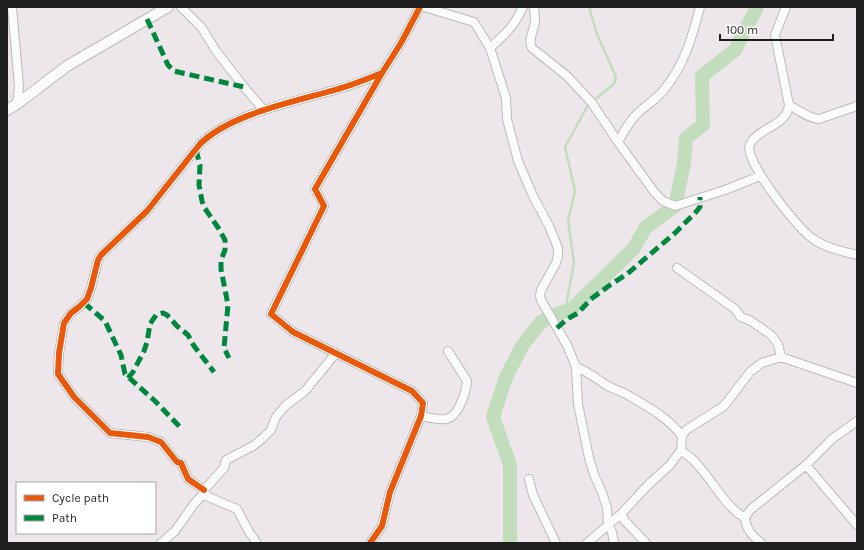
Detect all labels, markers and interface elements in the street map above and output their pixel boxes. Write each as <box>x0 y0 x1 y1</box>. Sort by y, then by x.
scale bar <box>720 16 833 42</box>
text: 100 m <box>726 23 758 37</box>
legend <box>16 482 156 534</box>
text: Cycle path <box>52 491 109 505</box>
text: Path <box>52 511 77 525</box>

